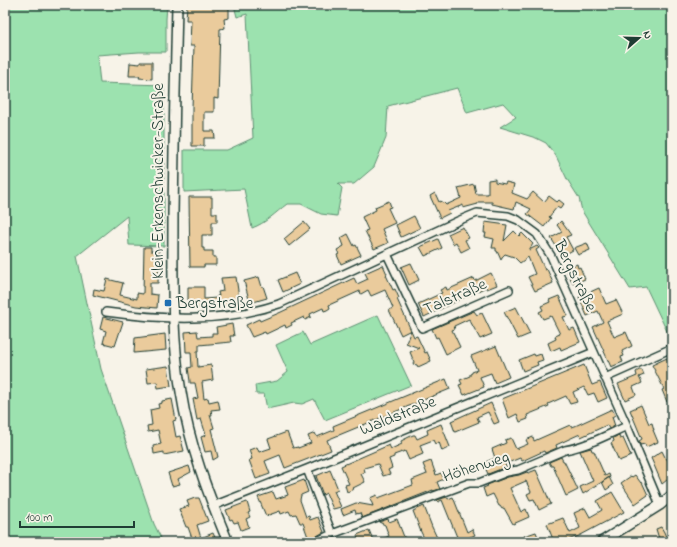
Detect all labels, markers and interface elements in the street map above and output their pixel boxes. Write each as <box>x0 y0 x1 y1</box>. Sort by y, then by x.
north arrow <box>619 18 659 58</box>
text: N <box>639 29 656 41</box>
street label: Klein-Erkenschwicker-Straße <box>146 83 171 279</box>
street label: Bergstraße <box>545 235 603 317</box>
street label: Talstraße <box>419 272 491 322</box>
place label: Bergstraße <box>175 291 254 318</box>
marker: Bergstraße <box>163 298 173 308</box>
street label: Waldstraße <box>356 389 440 443</box>
street label: Höhenweg <box>439 444 513 491</box>
scale bar <box>20 503 134 529</box>
text: 100 m <box>26 509 53 527</box>

